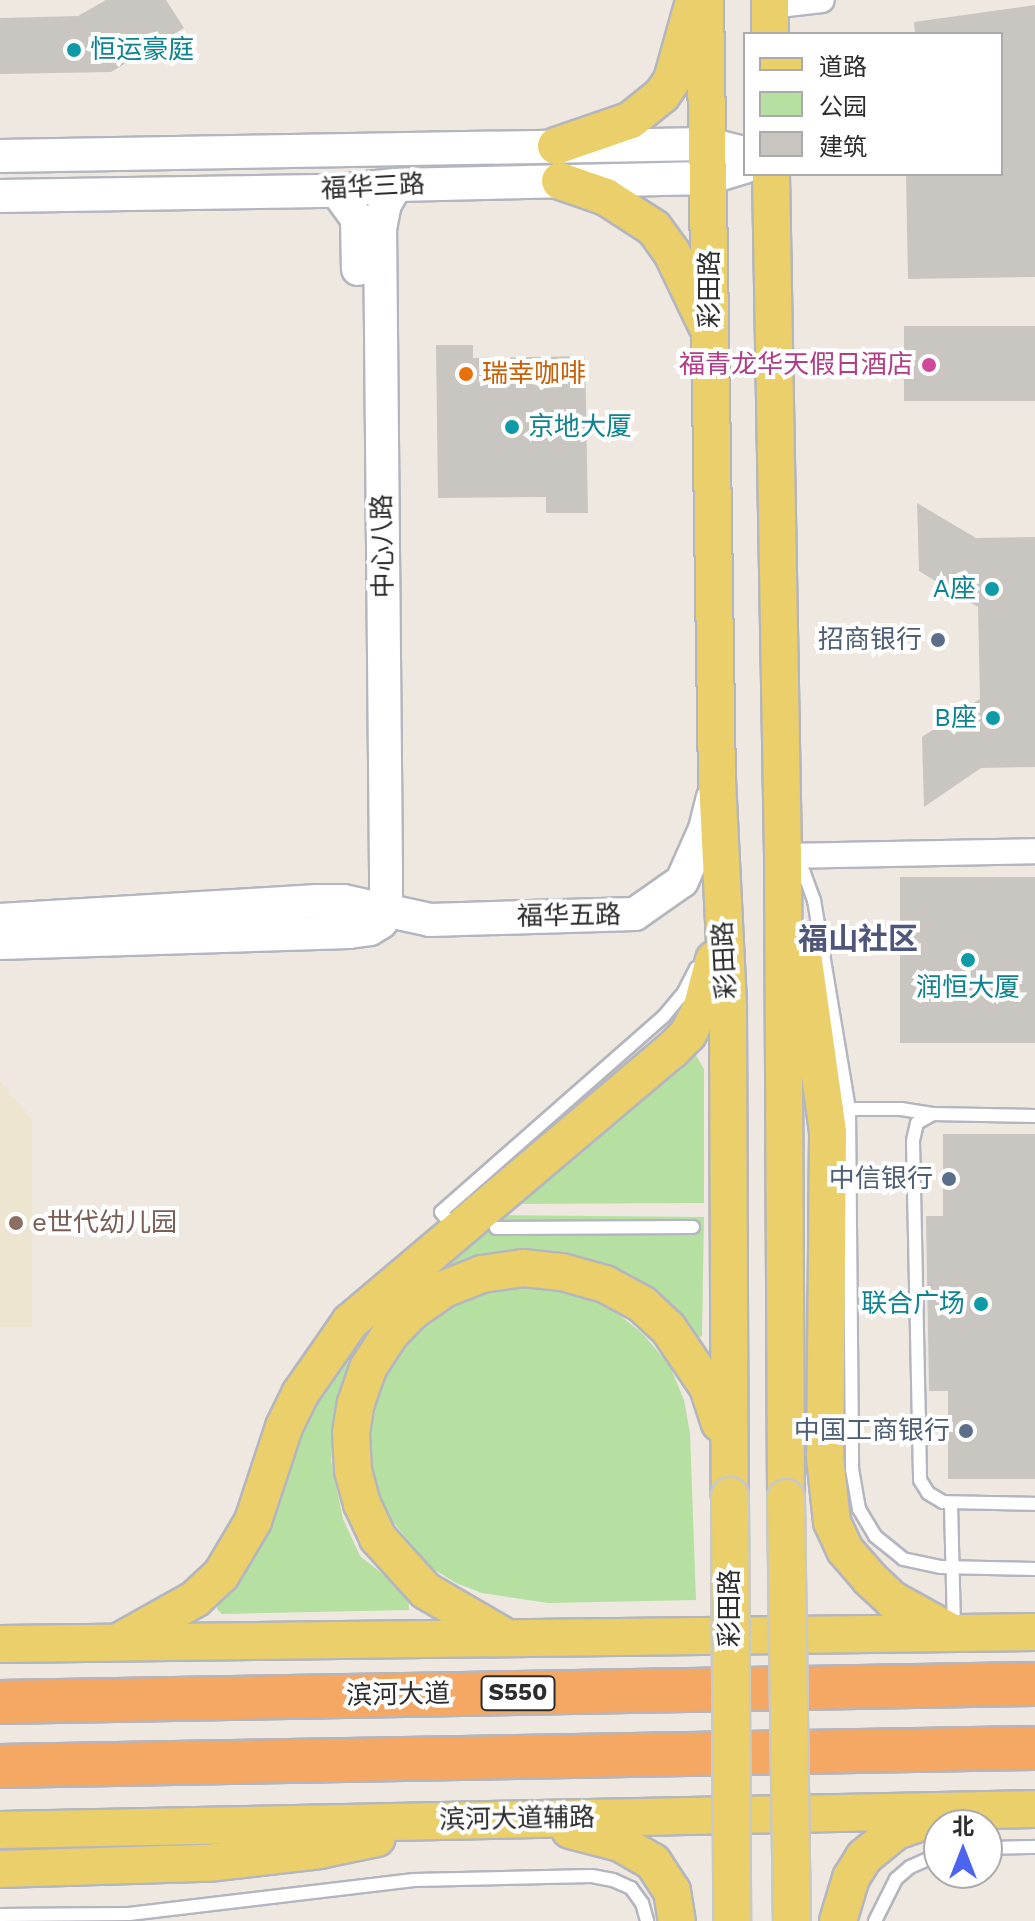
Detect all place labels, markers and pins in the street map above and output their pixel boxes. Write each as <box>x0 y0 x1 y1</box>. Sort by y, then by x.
place label: 恒运豪庭 <box>90 34 194 66</box>
marker: 恒运豪庭 <box>65 41 83 59</box>
place label: 福青龙华天假日酒店 <box>679 349 913 381</box>
marker: 福青龙华天假日酒店 <box>920 356 938 374</box>
place label: 瑞幸咖啡 <box>482 358 586 390</box>
marker: 瑞幸咖啡 <box>457 365 475 383</box>
place label: 京地大厦 <box>528 411 632 443</box>
marker: 京地大厦 <box>503 418 521 436</box>
place label: A座 <box>933 573 976 605</box>
marker: A座 <box>983 580 1001 598</box>
place label: 招商银行 <box>818 624 922 656</box>
marker: 招商银行 <box>929 631 947 649</box>
place label: B座 <box>934 702 977 734</box>
marker: B座 <box>984 709 1002 727</box>
marker: 润恒大厦 <box>959 951 977 969</box>
place label: 润恒大厦 <box>916 972 1020 1004</box>
place label: 中信银行 <box>829 1163 933 1195</box>
marker: 中信银行 <box>940 1170 958 1188</box>
place label: e世代幼儿园 <box>32 1207 177 1239</box>
marker: e世代幼儿园 <box>7 1214 25 1232</box>
place label: 联合广场 <box>861 1288 965 1320</box>
marker: 联合广场 <box>972 1295 990 1313</box>
place label: 中国工商银行 <box>794 1415 950 1447</box>
marker: 中国工商银行 <box>957 1422 975 1440</box>

